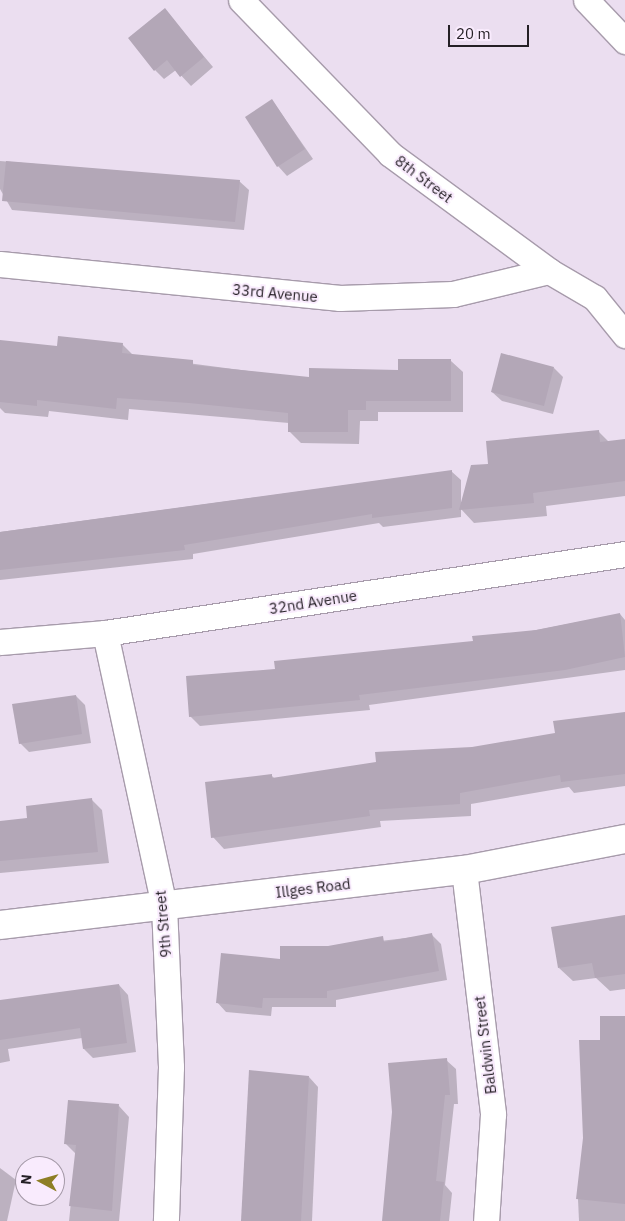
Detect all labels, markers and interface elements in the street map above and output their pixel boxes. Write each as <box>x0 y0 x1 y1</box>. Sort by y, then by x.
scale bar <box>450 15 531 47</box>
text: 20 m <box>456 24 491 43</box>
street label: 8th Street <box>392 152 456 206</box>
street label: 33rd Avenue <box>232 280 318 306</box>
street label: 32nd Avenue <box>268 586 358 618</box>
street label: Illges Road <box>274 874 352 902</box>
street label: 9th Street <box>151 890 175 958</box>
street label: Baldwin Street <box>470 995 500 1095</box>
north arrow <box>15 1156 65 1206</box>
text: N <box>17 1174 36 1186</box>

